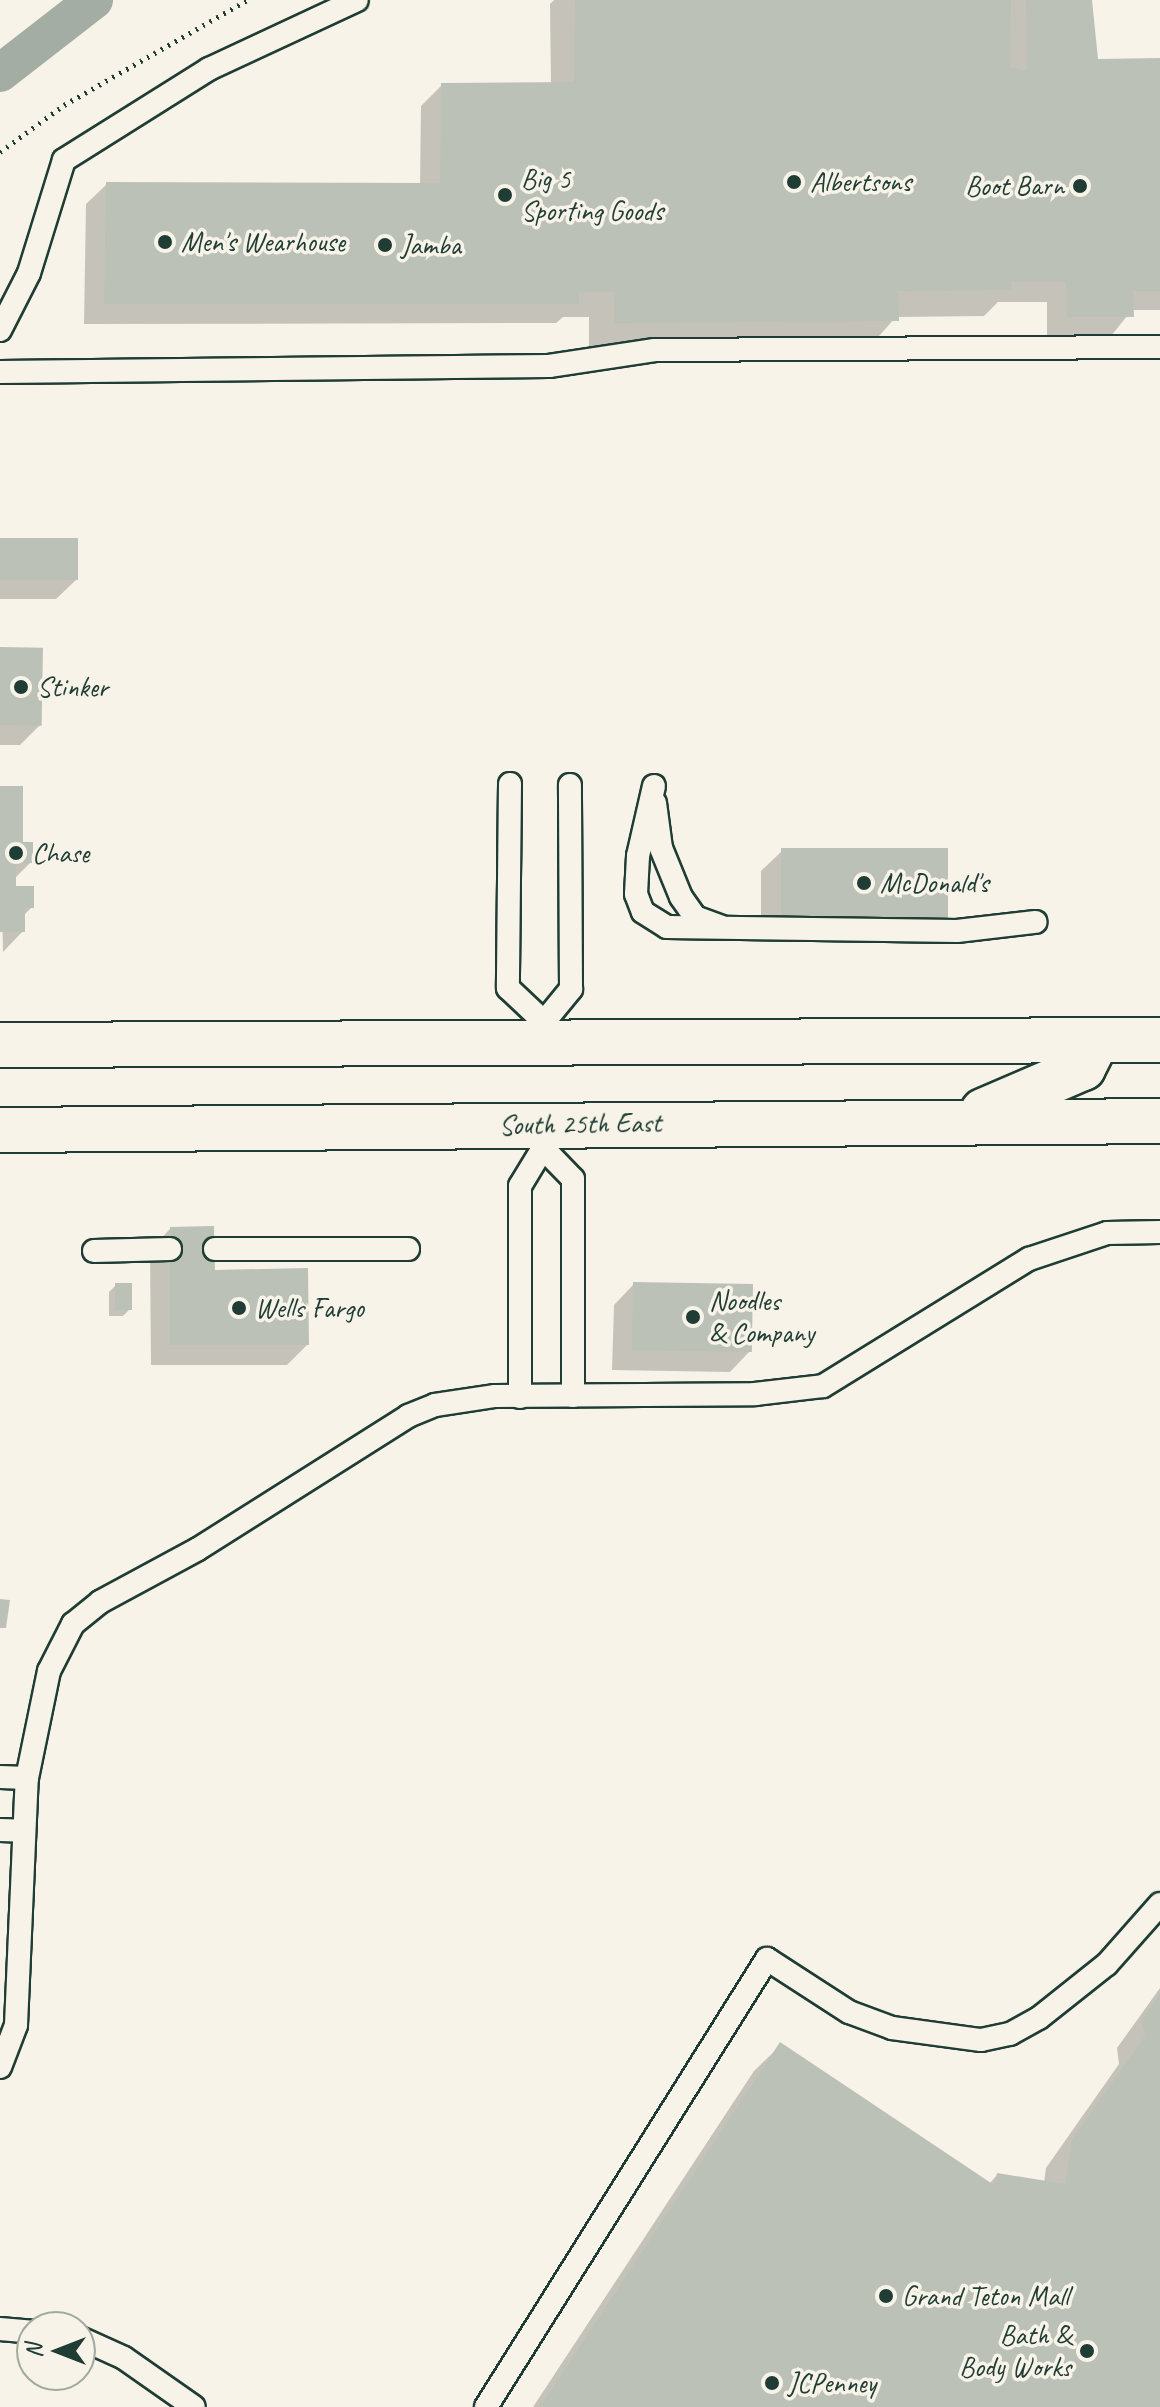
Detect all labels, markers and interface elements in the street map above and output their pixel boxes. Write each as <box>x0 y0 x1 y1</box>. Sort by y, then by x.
place label: Big 5 Sporting Goods <box>521 162 663 228</box>
place label: Albertsons <box>810 165 911 199</box>
place label: Boot Barn <box>964 169 1064 203</box>
marker: Albertsons <box>785 173 803 191</box>
marker: Boot Barn <box>1071 177 1089 195</box>
marker: Big 5 Sporting Goods <box>496 186 514 204</box>
place label: Men's Wearhouse <box>181 225 345 259</box>
place label: Jamba <box>401 228 461 262</box>
marker: Men's Wearhouse <box>156 233 174 251</box>
marker: Jamba <box>376 236 394 254</box>
place label: Stinker <box>37 670 108 704</box>
marker: Stinker <box>12 678 30 696</box>
place label: Chase <box>32 836 89 870</box>
marker: Chase <box>7 844 25 862</box>
place label: McDonald's <box>880 866 989 900</box>
marker: McDonald's <box>855 874 873 892</box>
street label: South 25th East <box>499 1106 661 1142</box>
place label: Noodles & Company <box>709 1284 814 1350</box>
place label: Wells Fargo <box>255 1291 365 1325</box>
marker: Wells Fargo <box>230 1299 248 1317</box>
marker: Noodles & Company <box>684 1308 702 1326</box>
place label: Grand Teton Mall <box>902 2279 1068 2313</box>
marker: Grand Teton Mall <box>877 2287 895 2305</box>
north arrow <box>16 2311 96 2391</box>
place label: Bath & Body Works <box>959 2318 1071 2384</box>
marker: Bath & Body Works <box>1078 2342 1096 2360</box>
text: N <box>20 2344 48 2358</box>
place label: JCPenney <box>788 2366 876 2400</box>
marker: JCPenney <box>763 2374 781 2392</box>

